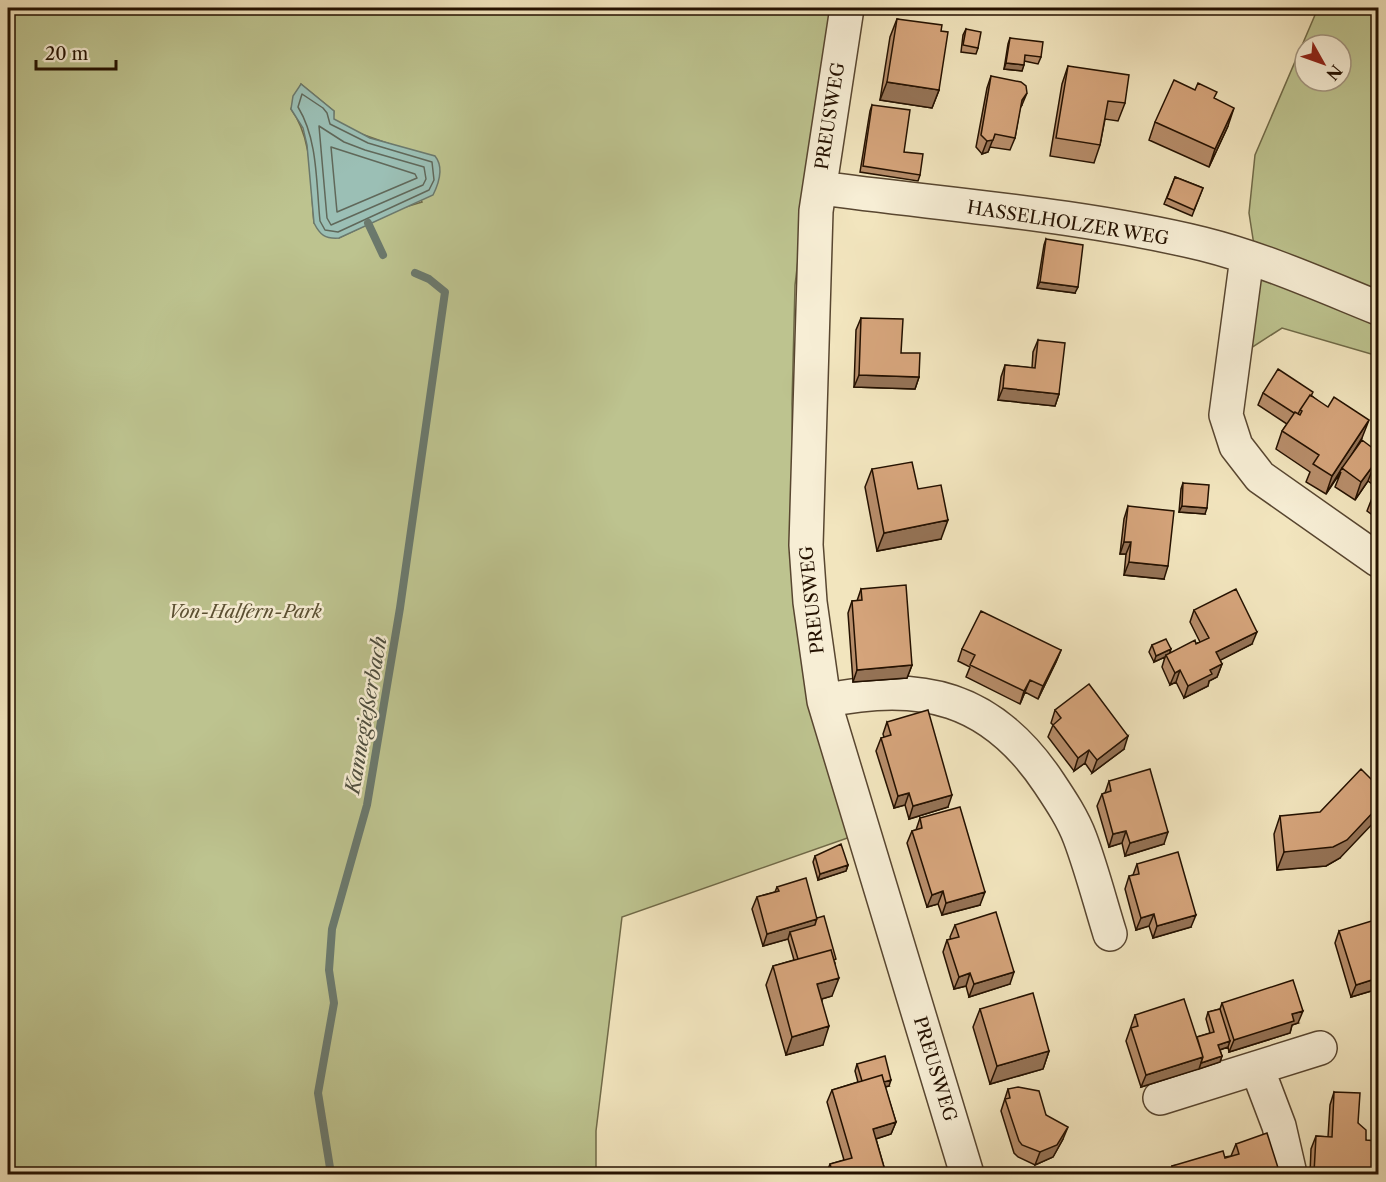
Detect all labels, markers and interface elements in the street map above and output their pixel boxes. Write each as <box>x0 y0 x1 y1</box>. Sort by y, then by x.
scale bar <box>36 33 116 71</box>
north arrow <box>1293 33 1353 93</box>
text: 20 m <box>45 43 89 65</box>
street label: PREUSWEG <box>811 60 849 171</box>
text: N <box>1322 61 1347 84</box>
street label: HASSELHOLZER WEG <box>966 196 1171 250</box>
street label: PREUSWEG <box>795 544 829 655</box>
park label: Von-Halfern-Park <box>168 601 322 623</box>
water label: Kannegießerbach <box>340 634 392 798</box>
street label: PREUSWEG <box>909 1014 962 1125</box>

